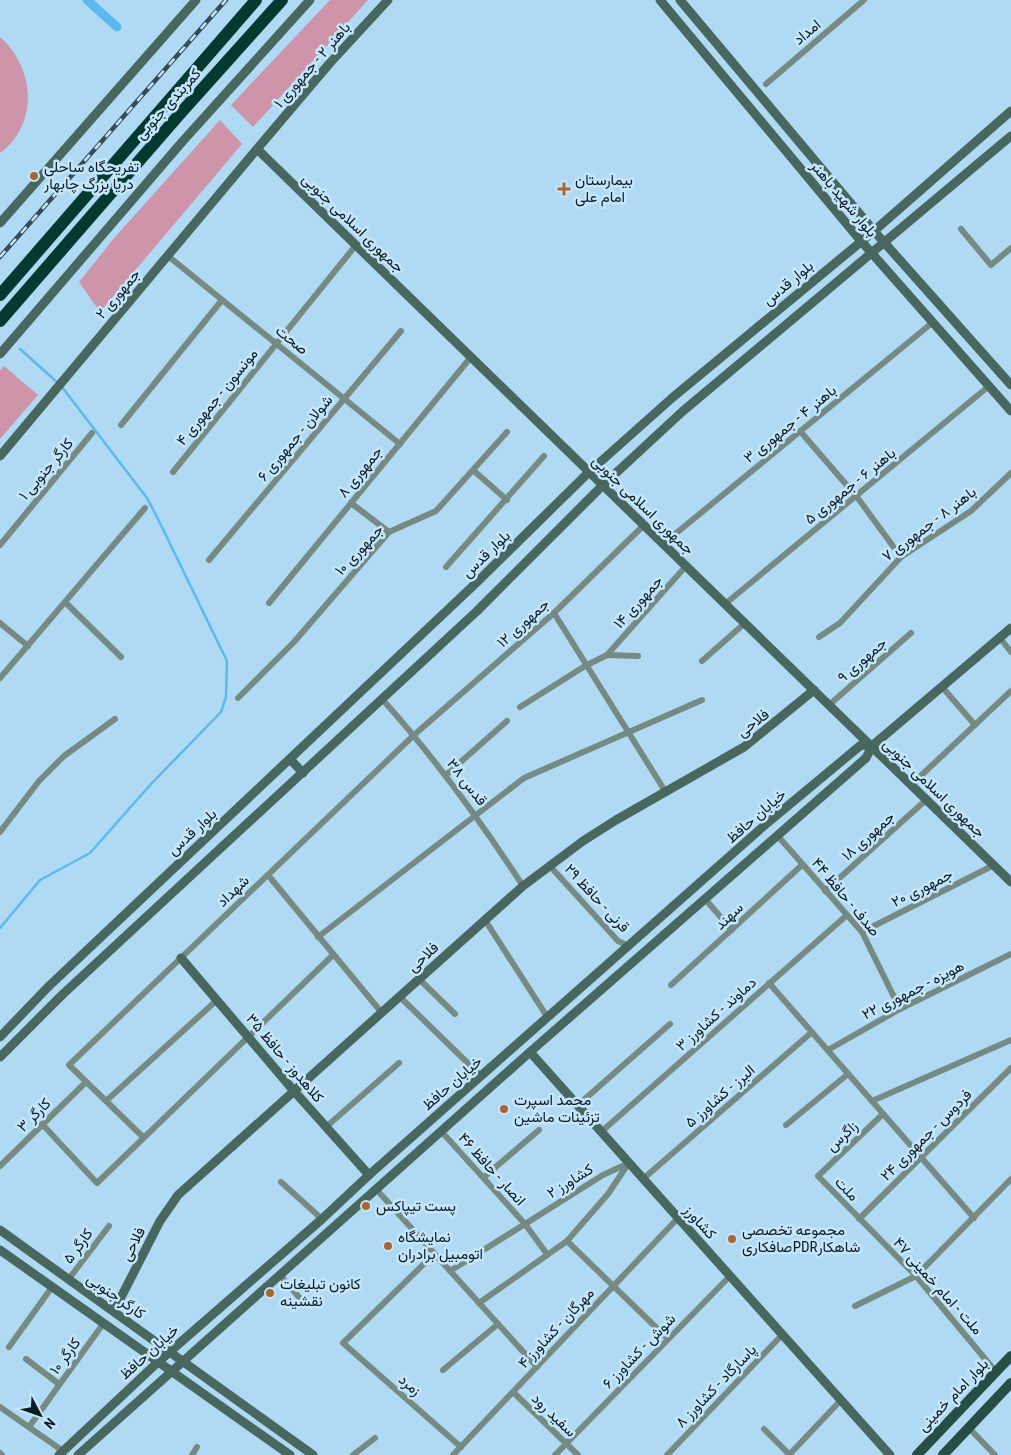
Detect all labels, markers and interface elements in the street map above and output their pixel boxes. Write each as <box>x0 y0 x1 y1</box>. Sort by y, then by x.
street label: امداد <box>790 15 824 49</box>
street label: باهنر ۲ - جمهوری ۱ <box>270 18 355 112</box>
street label: کمربندی جنوبی <box>131 64 206 144</box>
street label: بلوار شهید باهنر <box>806 157 881 241</box>
place label: تفریحگاه ساحلی دریا بزرگ چابهار <box>43 158 139 194</box>
marker: تفریحگاه ساحلی دریا بزرگ چابهار <box>28 170 40 182</box>
street label: جمهوری اسلامی جنوبی <box>297 170 408 277</box>
place label: بیمارستان امام علی <box>575 171 633 207</box>
marker: بیمارستان امام علی <box>557 182 571 196</box>
street label: بلوار قدس <box>759 257 818 310</box>
street label: جمهوری ۲ <box>92 265 145 323</box>
street label: صحت <box>272 321 312 359</box>
street label: مونسون - جمهوری ۴ <box>172 345 262 450</box>
street label: باهنر ۴ - جمهوری ۳ <box>740 381 841 468</box>
street label: شولان - جمهوری ۶ <box>254 391 337 485</box>
street label: کارگر جنوبی ۱ <box>15 434 78 504</box>
street label: جمهوری ۸ <box>334 443 387 502</box>
street label: باهنر ۶ - جمهوری ۵ <box>801 444 900 529</box>
street label: جمهوری اسلامی جنوبی <box>587 452 698 559</box>
street label: باهنر ۸ - جمهوری ۷ <box>878 483 980 566</box>
street label: جمهوری ۱۰ <box>331 521 388 580</box>
street label: بلوار قدس <box>458 527 515 582</box>
street label: جمهوری ۱۴ <box>610 572 667 633</box>
street label: جمهوری ۱۲ <box>493 595 554 652</box>
street label: جمهوری ۹ <box>834 634 891 687</box>
street label: فلاحی <box>733 705 773 742</box>
street label: جمهوری اسلامی جنوبی <box>878 735 989 842</box>
street label: قدس ۳۸ <box>442 755 491 810</box>
street label: خیابان حافظ <box>722 785 790 847</box>
street label: بلوار قدس <box>164 805 221 860</box>
street label: جمهوری ۱۸ <box>838 808 899 865</box>
street label: صدف - حافظ ۴۴ <box>808 854 884 940</box>
street label: قرنی - حافظ ۲۹ <box>560 860 633 937</box>
street label: جمهوری ۲۰ <box>888 865 956 912</box>
street label: شهداد <box>213 871 253 911</box>
street label: سهند <box>711 898 747 934</box>
street label: فلاحی <box>404 938 443 976</box>
street label: هویزه - جمهوری ۲۲ <box>859 957 968 1024</box>
street label: دماوند - کشاورز ۳ <box>672 973 760 1055</box>
street label: کلاهدوز - حافظ ۳۵ <box>242 1010 328 1107</box>
street label: خیابان حافظ <box>418 1052 486 1114</box>
street label: البرز - کشاورز ۵ <box>681 1061 759 1131</box>
street label: فردوس - جمهوری ۲۴ <box>876 1085 976 1185</box>
place label: محمد اسپرت تزئینات ماشین <box>514 1091 600 1127</box>
street label: کارگر ۳ <box>13 1094 55 1136</box>
marker: محمد اسپرت تزئینات ماشین <box>498 1103 510 1115</box>
street label: زاگرس <box>822 1117 862 1156</box>
street label: انصار - حافظ ۴۶ <box>455 1129 529 1209</box>
street label: کشاورز ۲ <box>543 1160 597 1202</box>
street label: ملت <box>831 1173 863 1205</box>
place label: پست تیپاکس <box>376 1197 456 1216</box>
marker: پست تیپاکس <box>360 1200 372 1212</box>
street label: کشاورز <box>679 1200 720 1243</box>
place label: مجموعه تخصصی صافکاریPDRشاهکار <box>742 1221 861 1257</box>
street label: فلاحی <box>117 1224 150 1264</box>
street label: کارگر ۵ <box>59 1225 97 1267</box>
place label: نمایشگاه اتومبیل برادران <box>398 1228 483 1263</box>
marker: مجموعه تخصصی صافکاریPDRشاهکار <box>726 1233 738 1245</box>
street label: ملت - امام خمینی ۴۷ <box>889 1234 986 1339</box>
marker: نمایشگاه اتومبیل برادران <box>382 1240 394 1252</box>
street label: کارگر جنوبی <box>83 1269 149 1324</box>
place label: کانون تبلیغات نقشینه <box>280 1275 361 1310</box>
street label: مهرگان - کشاورز ۴ <box>514 1284 598 1372</box>
marker: کانون تبلیغات نقشینه <box>264 1287 276 1299</box>
street label: شوش - کشاورز ۶ <box>599 1310 680 1393</box>
street label: خیابان حافظ <box>116 1321 182 1383</box>
street label: کارگر ۱۰ <box>46 1334 84 1378</box>
street label: پاسارگاد - کشاورز ۸ <box>672 1341 761 1432</box>
street label: بلوار امام خمینی <box>914 1355 993 1436</box>
street label: زمرد <box>395 1370 425 1400</box>
street label: سفید رود <box>528 1389 580 1441</box>
north arrow <box>15 1390 65 1440</box>
text: N <box>41 1415 59 1432</box>

